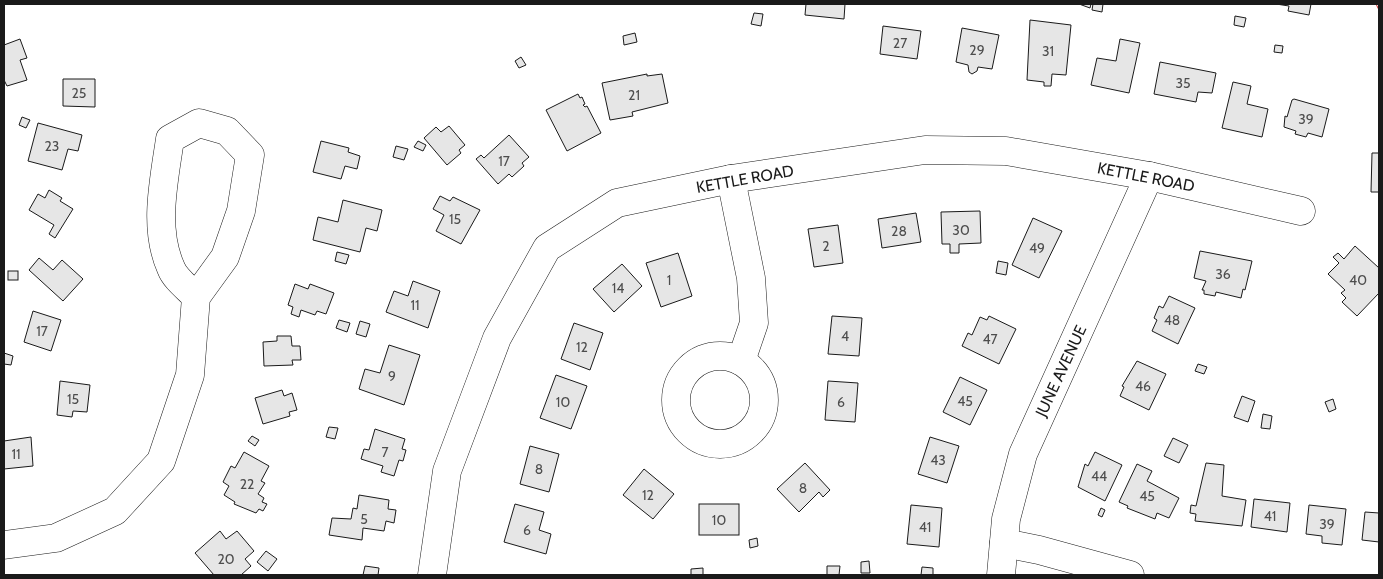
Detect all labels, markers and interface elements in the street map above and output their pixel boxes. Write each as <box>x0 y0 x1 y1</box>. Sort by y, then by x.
house number: 27 <box>893 34 907 52</box>
house number: 29 <box>969 41 985 59</box>
house number: 31 <box>1042 42 1054 60</box>
house number: 35 <box>1175 74 1191 92</box>
house number: 25 <box>72 84 86 102</box>
house number: 21 <box>628 86 640 104</box>
house number: 39 <box>1298 110 1314 128</box>
house number: 23 <box>45 137 59 155</box>
house number: 17 <box>498 152 510 170</box>
street label: KETTLE ROAD <box>1096 158 1196 196</box>
street label: KETTLE ROAD <box>695 161 795 197</box>
house number: 15 <box>449 210 461 228</box>
house number: 30 <box>952 221 970 239</box>
house number: 28 <box>891 222 907 240</box>
house number: 2 <box>822 237 830 255</box>
house number: 49 <box>1029 239 1045 257</box>
house number: 36 <box>1215 265 1231 283</box>
house number: 1 <box>667 271 671 289</box>
house number: 40 <box>1349 271 1367 289</box>
house number: 14 <box>612 279 624 297</box>
house number: 11 <box>410 296 420 314</box>
house number: 48 <box>1164 311 1180 329</box>
house number: 17 <box>36 322 48 340</box>
street label: JUNE AVENUE <box>1031 322 1091 421</box>
house number: 4 <box>841 327 849 345</box>
house number: 47 <box>982 330 998 348</box>
house number: 12 <box>576 338 588 356</box>
house number: 9 <box>388 367 396 385</box>
house number: 46 <box>1135 377 1151 395</box>
house number: 15 <box>67 390 79 408</box>
house number: 45 <box>957 392 973 410</box>
house number: 10 <box>556 393 570 411</box>
house number: 6 <box>837 393 845 411</box>
house number: 7 <box>381 443 389 461</box>
house number: 11 <box>11 445 21 463</box>
house number: 43 <box>930 451 946 469</box>
house number: 8 <box>535 460 543 478</box>
house number: 44 <box>1091 467 1107 485</box>
house number: 22 <box>240 475 254 493</box>
house number: 8 <box>799 479 807 497</box>
house number: 12 <box>642 486 654 504</box>
house number: 45 <box>1139 487 1155 505</box>
house number: 41 <box>1264 507 1276 525</box>
house number: 5 <box>360 510 368 528</box>
house number: 10 <box>712 511 726 529</box>
house number: 39 <box>1319 515 1335 533</box>
house number: 41 <box>919 518 931 536</box>
house number: 6 <box>523 521 531 539</box>
house number: 20 <box>217 550 235 568</box>

